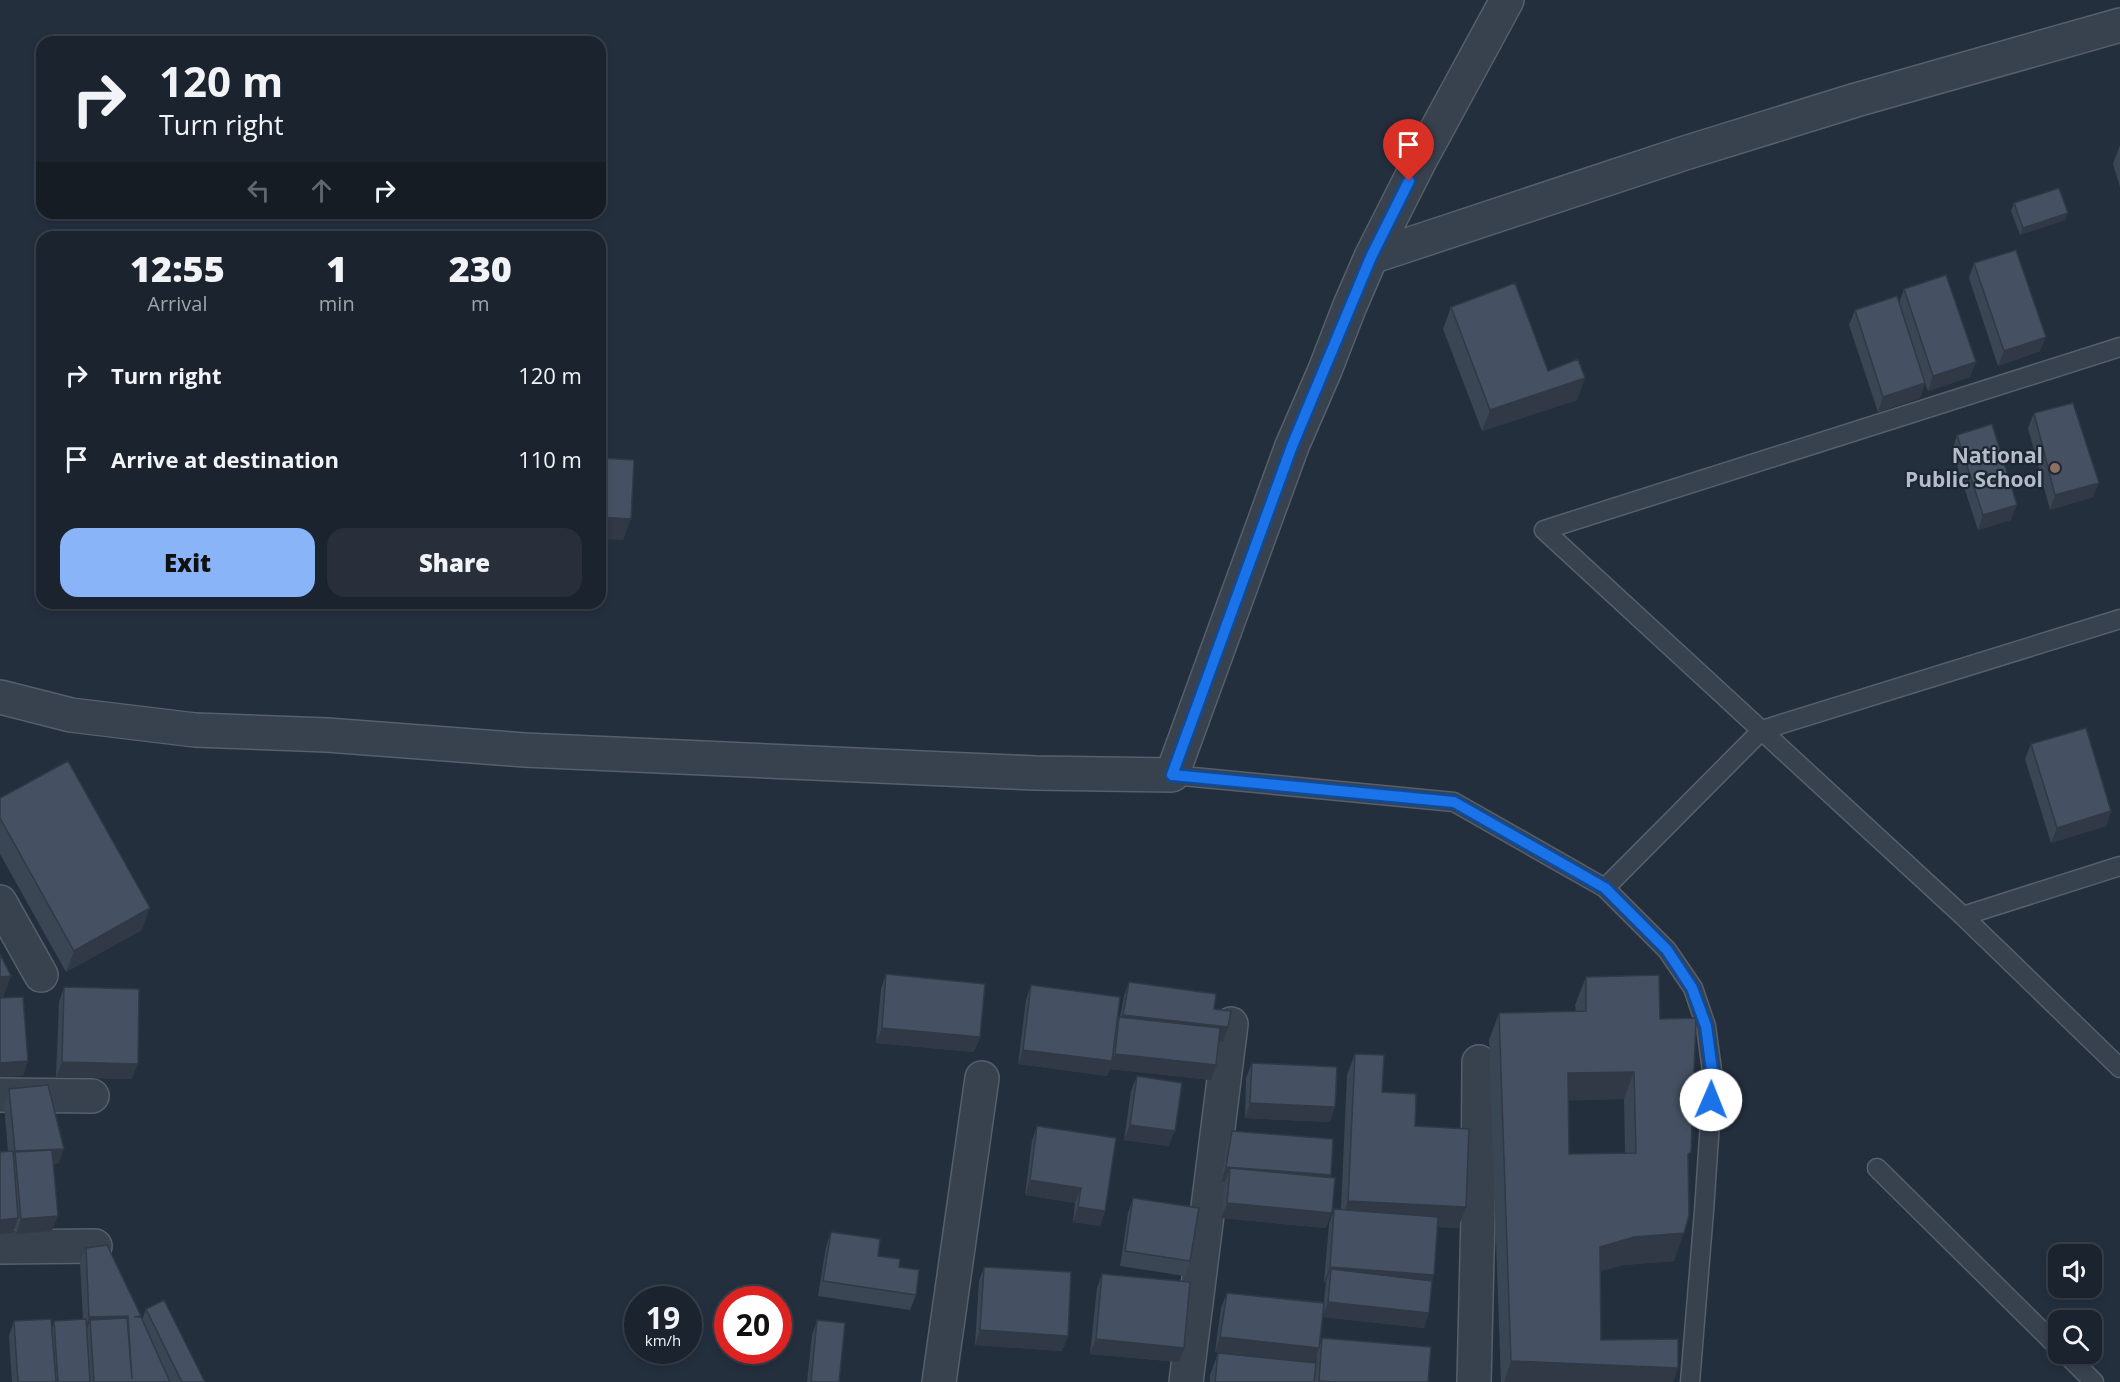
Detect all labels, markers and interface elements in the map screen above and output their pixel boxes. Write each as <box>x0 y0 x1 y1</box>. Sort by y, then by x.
text: 120 m <box>159 52 283 109</box>
icon: right <box>60 60 138 138</box>
text: Turn right <box>159 106 284 143</box>
pin <box>1383 119 1434 181</box>
icon: arrive <box>1392 128 1425 161</box>
icon: left <box>242 174 275 207</box>
icon: ahead <box>305 174 338 207</box>
icon: right <box>368 174 401 207</box>
text: 12:55 <box>130 244 225 293</box>
text: 1 <box>326 244 347 293</box>
text: 230 <box>449 244 512 293</box>
text: Arrival <box>147 290 208 317</box>
text: min <box>319 290 355 317</box>
text: m <box>471 290 490 317</box>
icon: right <box>60 359 93 392</box>
text: Turn right <box>111 360 222 390</box>
text: 120 m <box>518 360 582 390</box>
place label: National Public School <box>1905 441 2043 493</box>
icon: arrive <box>60 443 93 476</box>
text: Arrive at destination <box>111 444 339 474</box>
text: 110 m <box>518 444 582 474</box>
marker: National Public School <box>2048 461 2062 475</box>
button: Exit <box>60 528 315 597</box>
button: Share <box>327 528 582 597</box>
position arrow <box>1679 1068 1743 1132</box>
map controls <box>2048 1244 2102 1364</box>
button: sound <box>2048 1244 2102 1298</box>
speed limit sign: 20 <box>714 1286 792 1364</box>
text: 19 <box>646 1297 680 1338</box>
button: search <box>2048 1310 2102 1364</box>
text: km/h <box>645 1330 681 1350</box>

